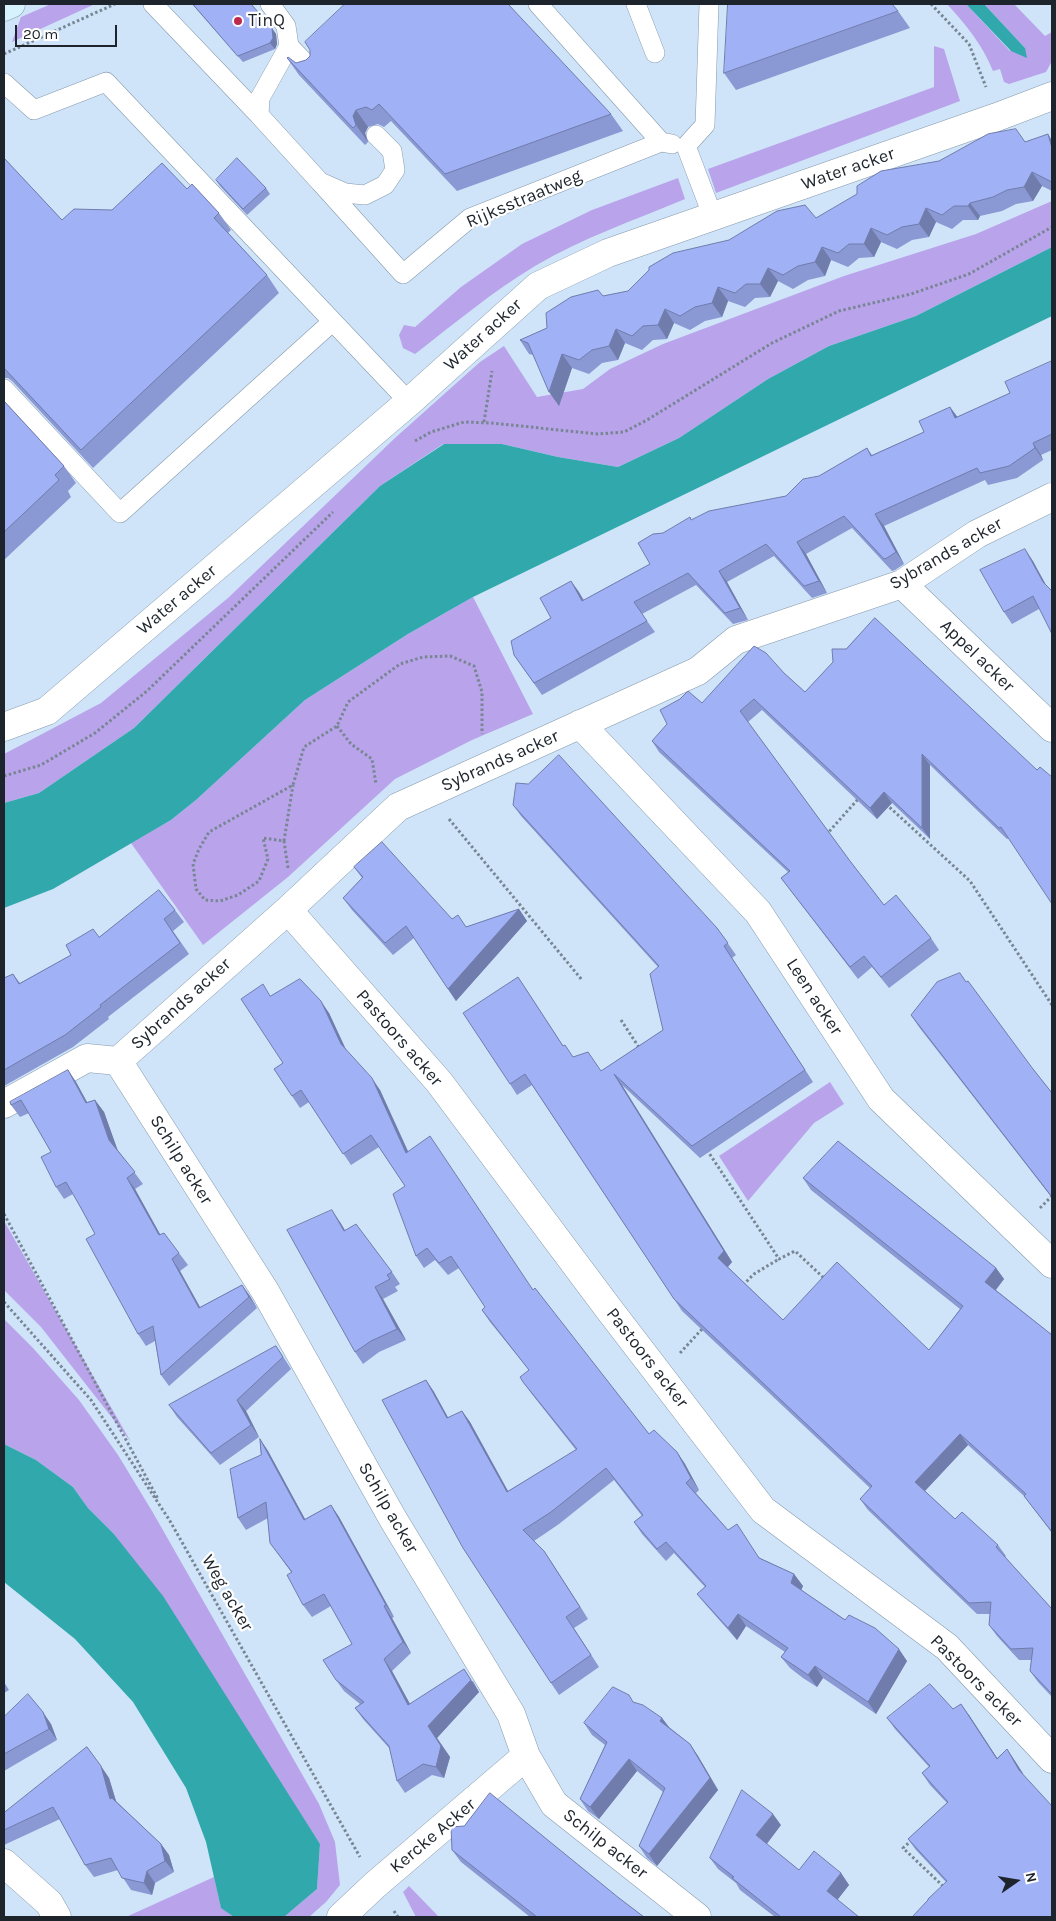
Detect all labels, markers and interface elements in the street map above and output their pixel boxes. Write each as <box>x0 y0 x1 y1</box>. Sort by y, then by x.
place label: TinQ <box>248 10 285 32</box>
scale bar <box>18 15 120 47</box>
marker: TinQ <box>232 15 244 27</box>
text: 20 m <box>23 25 58 43</box>
street label: Water acker <box>798 143 898 195</box>
street label: Rijksstraatweg <box>463 165 585 233</box>
street label: Water acker <box>440 294 526 376</box>
street label: Sybrands acker <box>886 513 1006 595</box>
street label: Water acker <box>133 560 221 640</box>
street label: Appel acker <box>935 615 1019 697</box>
street label: Sybrands acker <box>438 725 562 797</box>
street label: Sybrands acker <box>127 954 235 1054</box>
street label: Leen acker <box>781 955 847 1039</box>
street label: Pastoors acker <box>351 985 447 1091</box>
street label: Schilp acker <box>145 1111 217 1209</box>
street label: Pastoors acker <box>601 1304 693 1412</box>
street label: Schilp acker <box>353 1459 423 1557</box>
street label: Weg acker <box>197 1551 257 1635</box>
street label: Pastoors acker <box>926 1631 1026 1731</box>
street label: Kercke Acker <box>386 1794 480 1878</box>
street label: Schilp acker <box>558 1804 652 1884</box>
north arrow <box>991 1856 1041 1906</box>
text: N <box>1022 1871 1041 1884</box>

